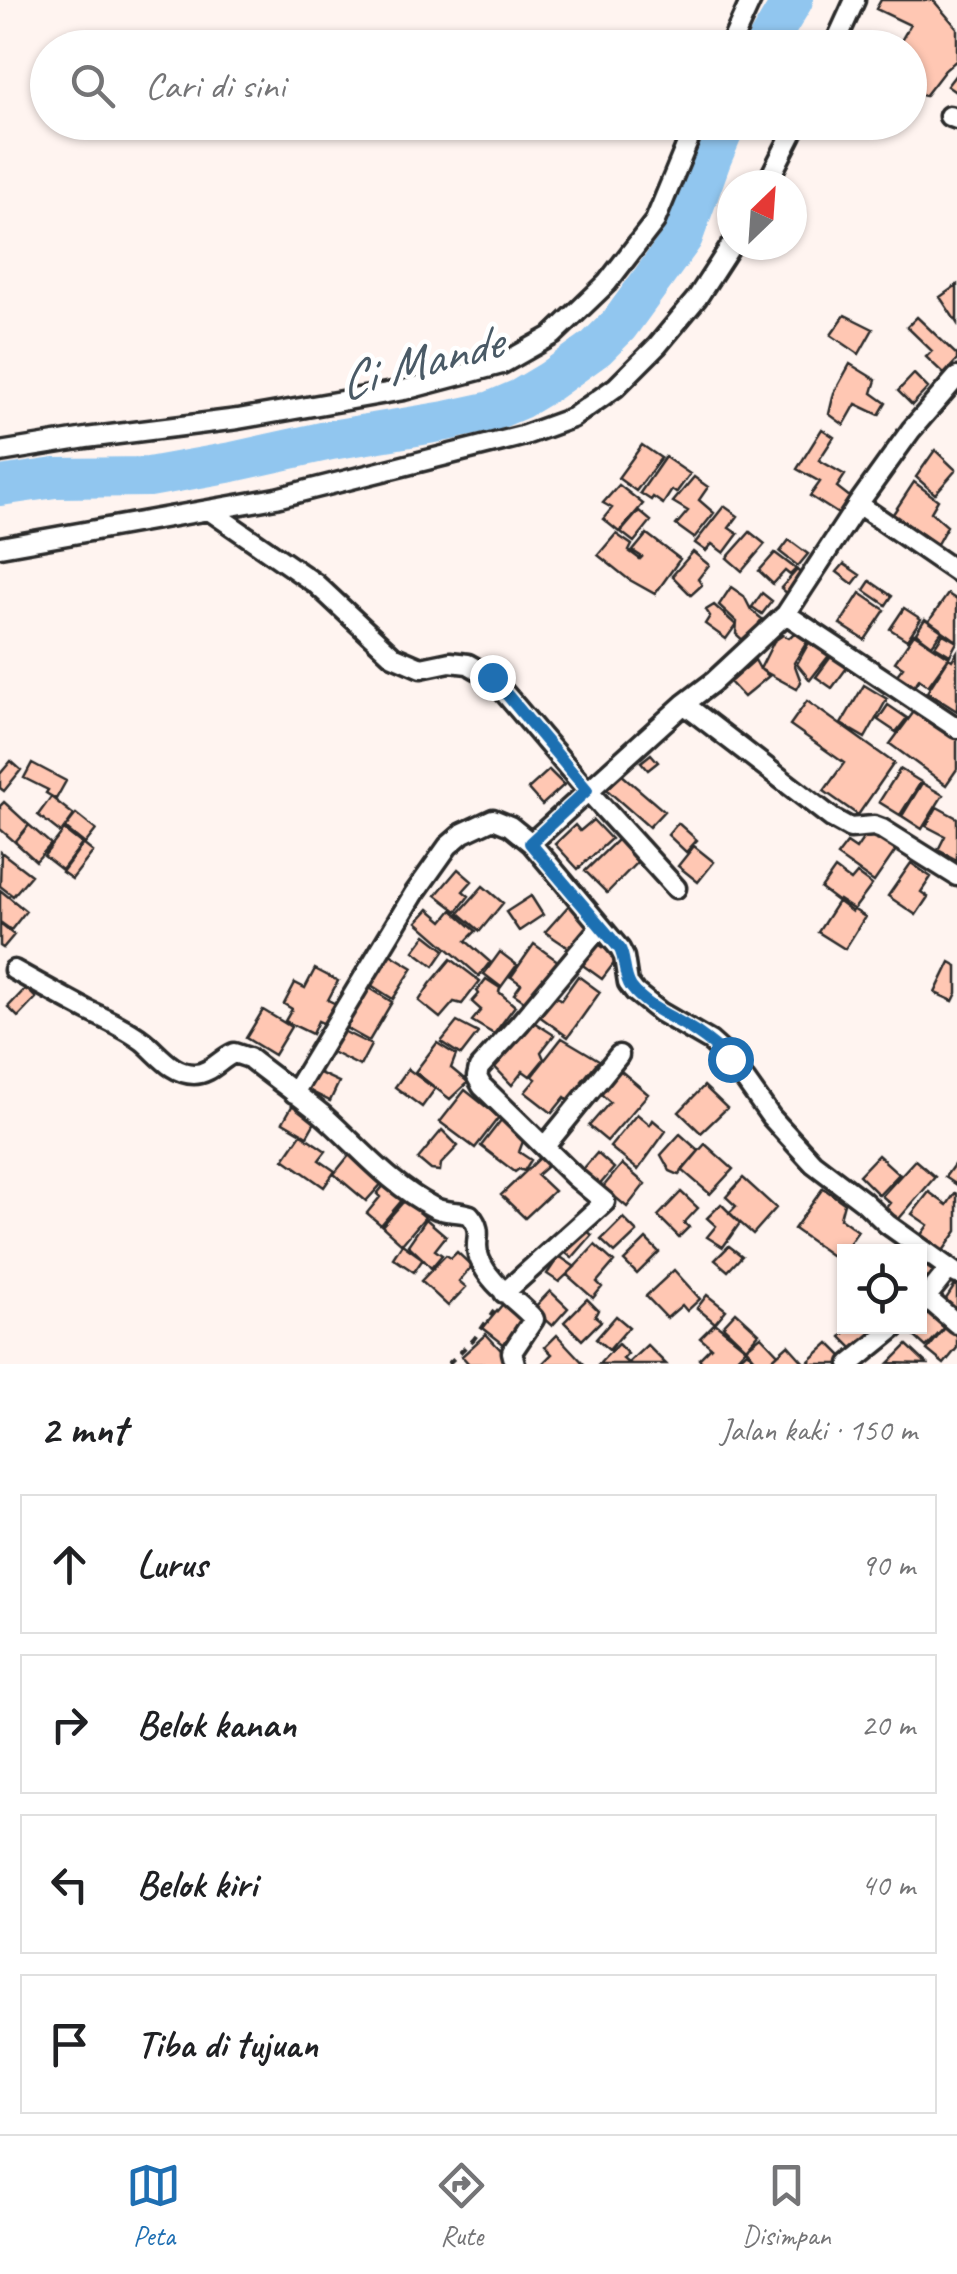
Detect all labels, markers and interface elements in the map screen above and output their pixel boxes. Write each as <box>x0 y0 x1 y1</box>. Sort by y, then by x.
search box <box>30 30 927 140</box>
icon: search <box>65 58 120 113</box>
text: Cari di sini <box>145 62 285 109</box>
north arrow <box>717 170 807 260</box>
water label: Ci Mande <box>331 307 515 415</box>
route end <box>470 655 516 701</box>
route start <box>708 1037 754 1083</box>
map controls <box>837 1244 927 1334</box>
button: locate <box>837 1244 927 1334</box>
text: 2 mnt <box>40 1403 126 1456</box>
text: Jalan kaki · 150 m <box>720 1409 917 1450</box>
icon: ahead <box>42 1537 97 1592</box>
text: Lurus <box>137 1541 207 1588</box>
text: 90 m <box>861 1544 915 1585</box>
icon: right <box>42 1697 97 1752</box>
text: Belok kanan <box>137 1701 296 1748</box>
text: 20 m <box>861 1704 915 1745</box>
icon: left <box>42 1857 97 1912</box>
text: Belok kiri <box>137 1861 257 1908</box>
text: 40 m <box>861 1864 915 1905</box>
icon: arrive <box>42 2017 97 2072</box>
text: Tiba di tujuan <box>137 2021 318 2068</box>
tab: Peta <box>126 2158 181 2253</box>
tab: Rute <box>434 2158 489 2253</box>
tab: Disimpan <box>742 2158 831 2253</box>

